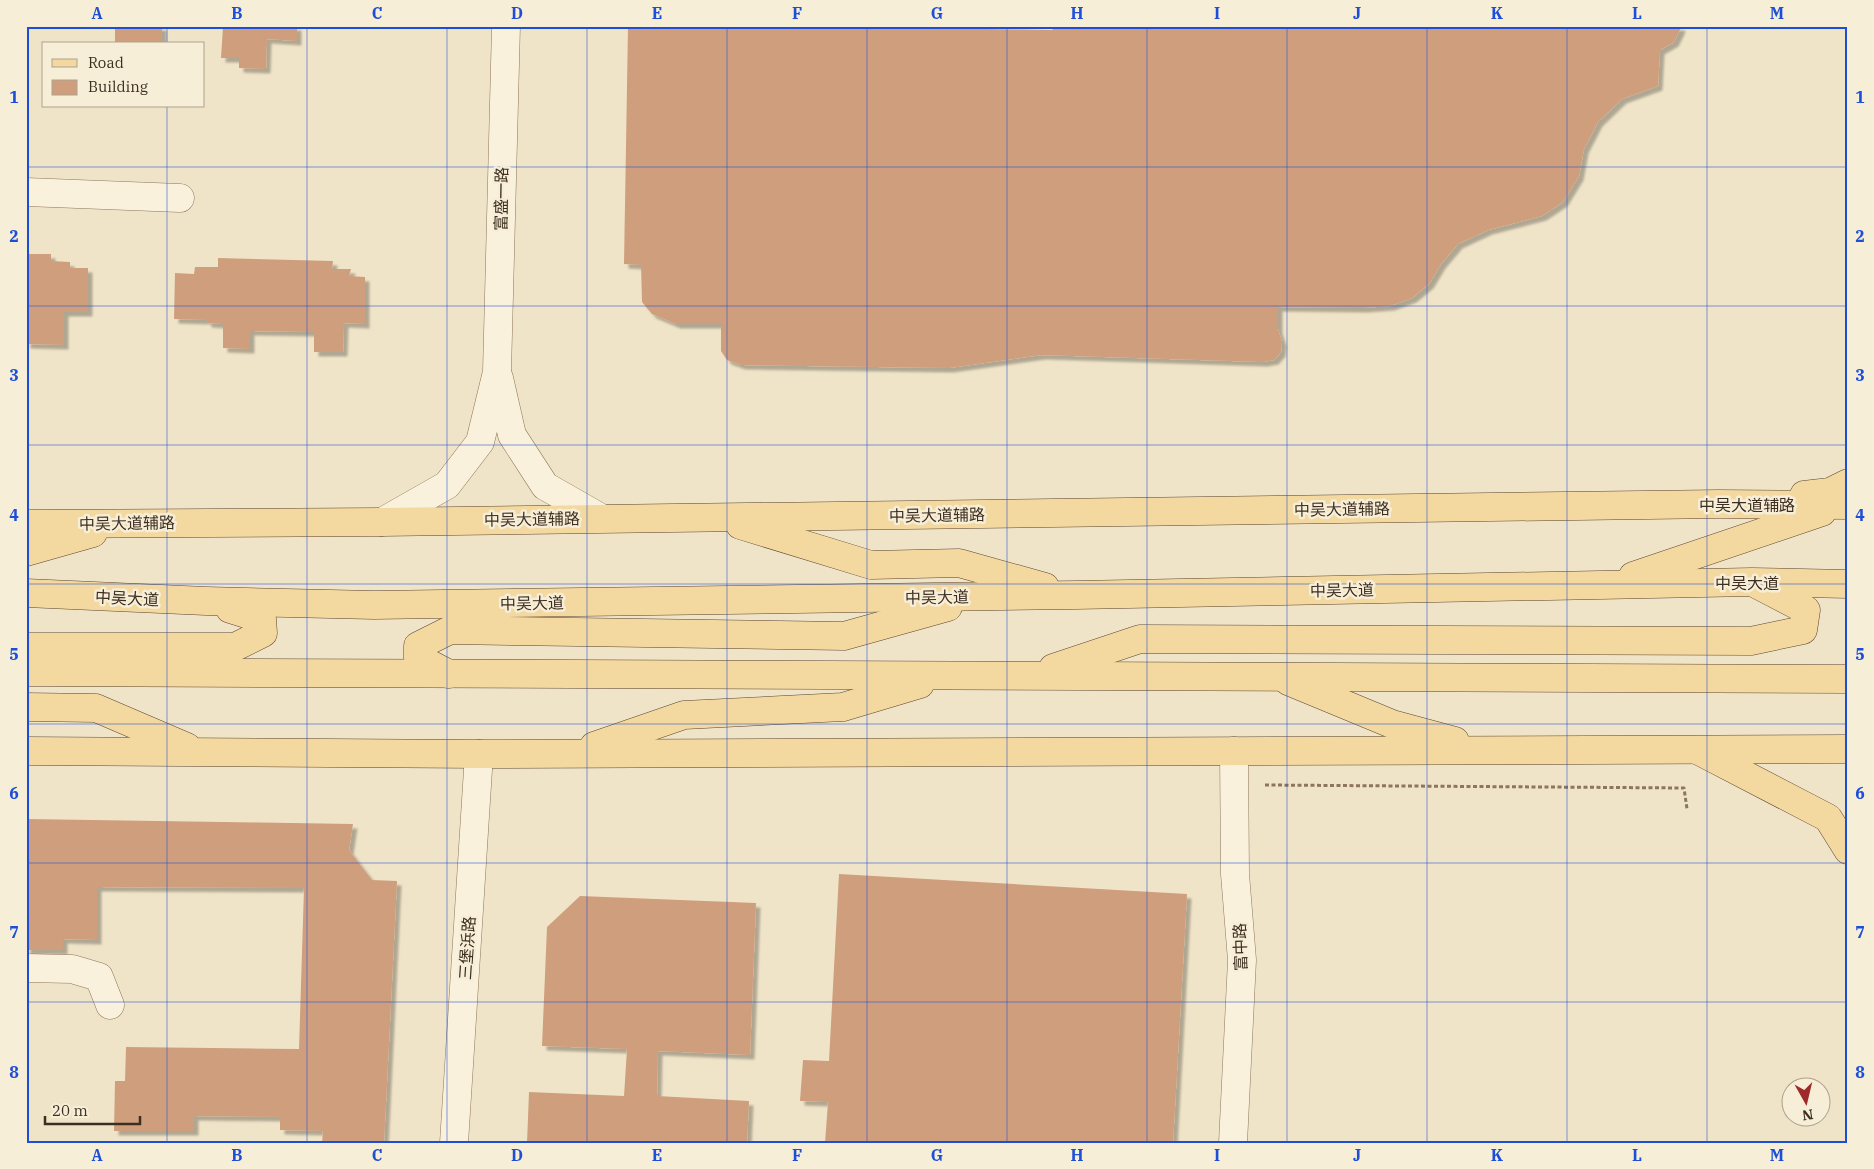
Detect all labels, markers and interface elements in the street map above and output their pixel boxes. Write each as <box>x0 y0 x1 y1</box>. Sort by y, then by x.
text: A <box>91 3 103 23</box>
text: B <box>231 3 243 23</box>
text: C <box>372 3 382 23</box>
text: D <box>511 3 523 23</box>
text: E <box>652 3 662 23</box>
text: F <box>792 3 802 23</box>
text: G <box>931 3 943 23</box>
text: H <box>1071 3 1084 23</box>
text: I <box>1214 3 1220 23</box>
text: J <box>1353 3 1361 23</box>
text: K <box>1491 3 1504 23</box>
text: L <box>1632 3 1642 23</box>
text: M <box>1770 3 1784 23</box>
legend <box>42 42 205 108</box>
text: Road <box>88 53 124 72</box>
text: Building <box>88 77 148 96</box>
text: 1 <box>9 87 19 107</box>
text: 1 <box>1855 87 1865 107</box>
street label: 富盛一路 <box>490 167 512 231</box>
text: 2 <box>9 226 19 246</box>
text: 2 <box>1855 226 1865 246</box>
text: 3 <box>9 365 19 385</box>
text: 3 <box>1855 365 1865 385</box>
street label: 中吴大道辅路 <box>1699 495 1795 515</box>
street label: 中吴大道辅路 <box>1294 498 1390 520</box>
street label: 中吴大道辅路 <box>889 504 985 526</box>
text: 4 <box>9 505 19 525</box>
text: 4 <box>1855 505 1865 525</box>
street label: 中吴大道辅路 <box>484 508 580 530</box>
street label: 中吴大道辅路 <box>79 512 175 534</box>
street label: 中吴大道 <box>1715 573 1779 593</box>
street label: 中吴大道 <box>1310 579 1374 601</box>
street label: 中吴大道 <box>95 586 159 610</box>
street label: 中吴大道 <box>905 586 969 608</box>
street label: 中吴大道 <box>500 592 564 614</box>
text: 5 <box>9 644 19 664</box>
text: 5 <box>1855 644 1865 664</box>
text: 6 <box>9 783 19 803</box>
text: 6 <box>1855 783 1865 803</box>
street label: 三堡浜路 <box>455 915 479 981</box>
text: 7 <box>9 922 19 942</box>
text: 7 <box>1855 922 1865 942</box>
street label: 富中路 <box>1229 923 1251 971</box>
text: 8 <box>9 1062 19 1082</box>
text: 8 <box>1855 1062 1865 1082</box>
north arrow <box>1782 1076 1832 1126</box>
scale bar <box>45 1094 140 1126</box>
text: 20 m <box>52 1101 88 1120</box>
text: N <box>1801 1105 1815 1125</box>
text: A <box>91 1145 103 1165</box>
text: B <box>231 1145 243 1165</box>
text: C <box>372 1145 382 1165</box>
text: D <box>511 1145 523 1165</box>
text: E <box>652 1145 662 1165</box>
text: F <box>792 1145 802 1165</box>
text: G <box>931 1145 943 1165</box>
text: H <box>1071 1145 1084 1165</box>
text: I <box>1214 1145 1220 1165</box>
text: J <box>1353 1145 1361 1165</box>
text: K <box>1491 1145 1504 1165</box>
text: L <box>1632 1145 1642 1165</box>
text: M <box>1770 1145 1784 1165</box>

